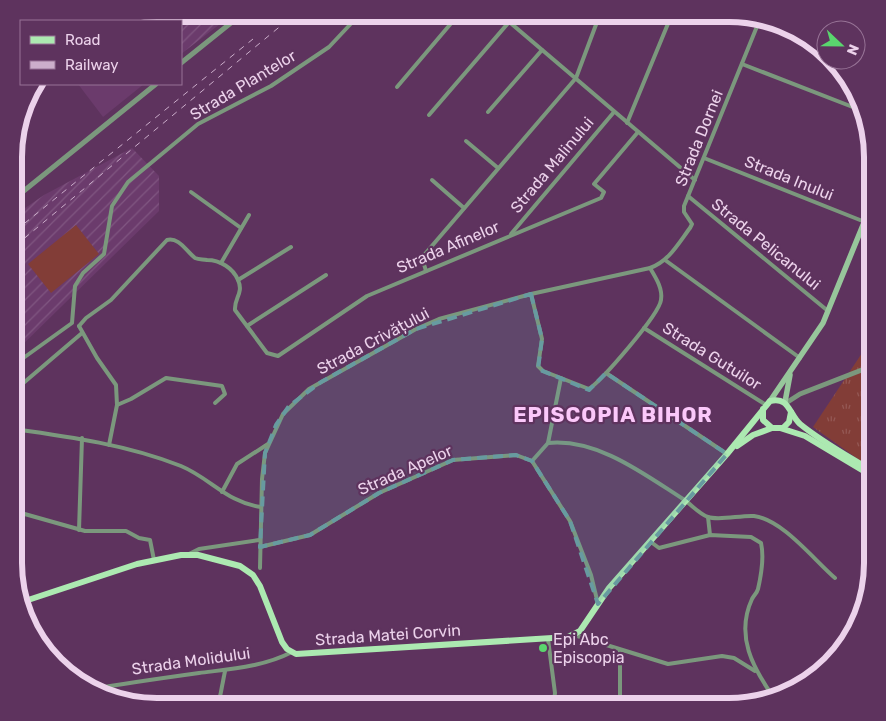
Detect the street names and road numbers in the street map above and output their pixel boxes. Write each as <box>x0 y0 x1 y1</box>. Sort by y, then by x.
street label: Strada Plantelor <box>187 46 299 124</box>
street label: Strada Dornei <box>671 87 727 189</box>
street label: Strada Malinului <box>506 113 598 217</box>
street label: Strada Inului <box>742 152 836 204</box>
street label: Strada Pelicanului <box>708 194 824 294</box>
street label: Strada Afinelor <box>394 217 502 277</box>
street label: Strada Crivățului <box>314 303 432 379</box>
street label: Strada Gutuilor <box>659 318 765 394</box>
street label: Strada Apelor <box>355 441 455 499</box>
street label: Strada Matei Corvin <box>314 620 462 650</box>
street label: Strada Molidului <box>131 643 251 679</box>

